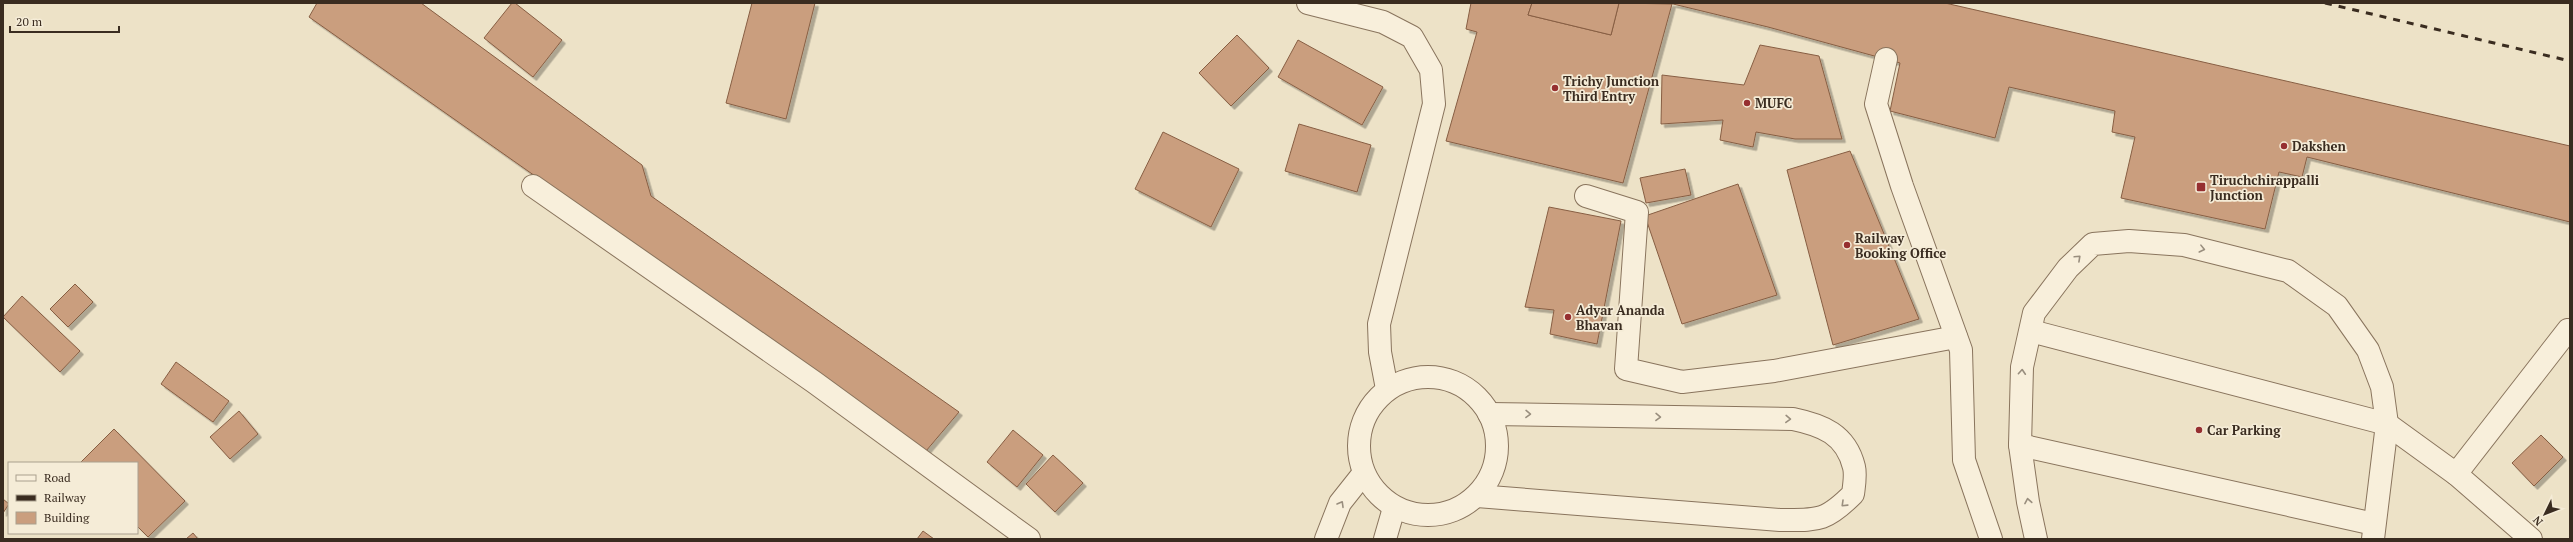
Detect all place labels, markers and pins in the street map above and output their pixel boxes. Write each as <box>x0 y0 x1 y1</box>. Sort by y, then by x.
place label: Trichy Junction Third Entry <box>1563 72 1660 105</box>
marker: Trichy Junction Third Entry <box>1550 83 1560 93</box>
place label: MUFC <box>1755 94 1792 112</box>
marker: MUFC <box>1742 98 1752 108</box>
place label: Dakshen <box>2292 137 2347 155</box>
marker: Dakshen <box>2279 141 2289 151</box>
place label: Tiruchchirappalli Junction <box>2210 171 2319 204</box>
marker: Tiruchchirappalli Junction <box>2195 181 2207 193</box>
place label: Railway Booking Office <box>1855 229 1946 262</box>
marker: Railway Booking Office <box>1842 240 1852 250</box>
place label: Adyar Ananda Bhavan <box>1576 301 1666 334</box>
marker: Adyar Ananda Bhavan <box>1563 312 1573 322</box>
place label: Car Parking <box>2207 421 2281 439</box>
marker: Car Parking <box>2194 425 2204 435</box>

